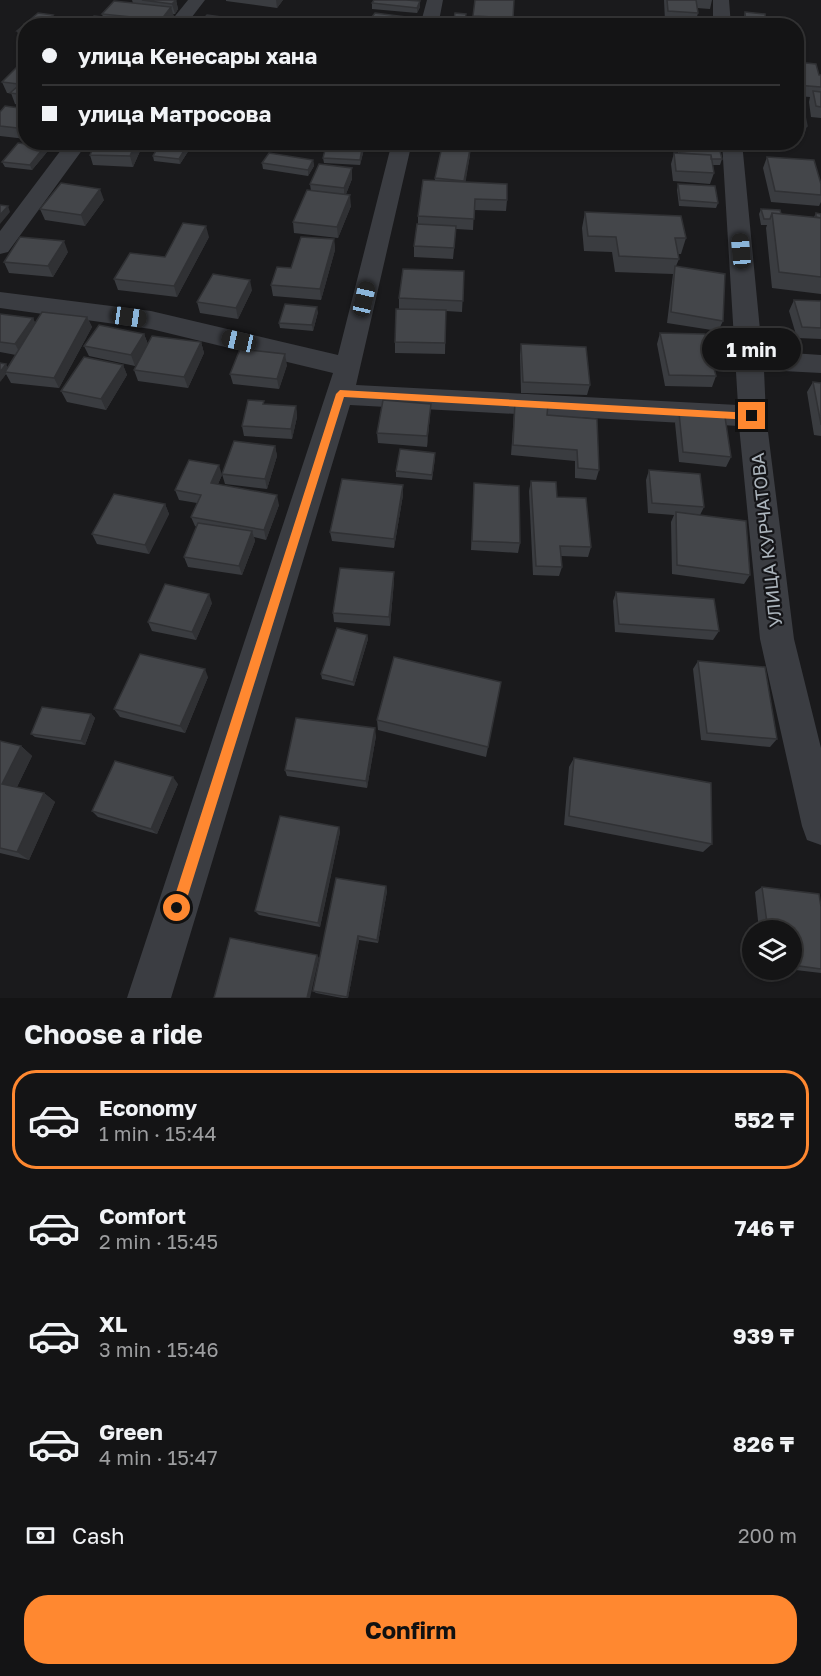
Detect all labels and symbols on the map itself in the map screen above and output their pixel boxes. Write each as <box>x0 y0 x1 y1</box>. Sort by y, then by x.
car <box>730 232 752 270</box>
car <box>351 279 377 319</box>
car <box>110 306 148 328</box>
car <box>219 328 259 354</box>
callout: 1 min <box>702 329 801 371</box>
route end <box>738 402 765 429</box>
street label: УЛИЦА КУРЧАТОВА <box>746 452 786 628</box>
route start <box>163 894 190 921</box>

